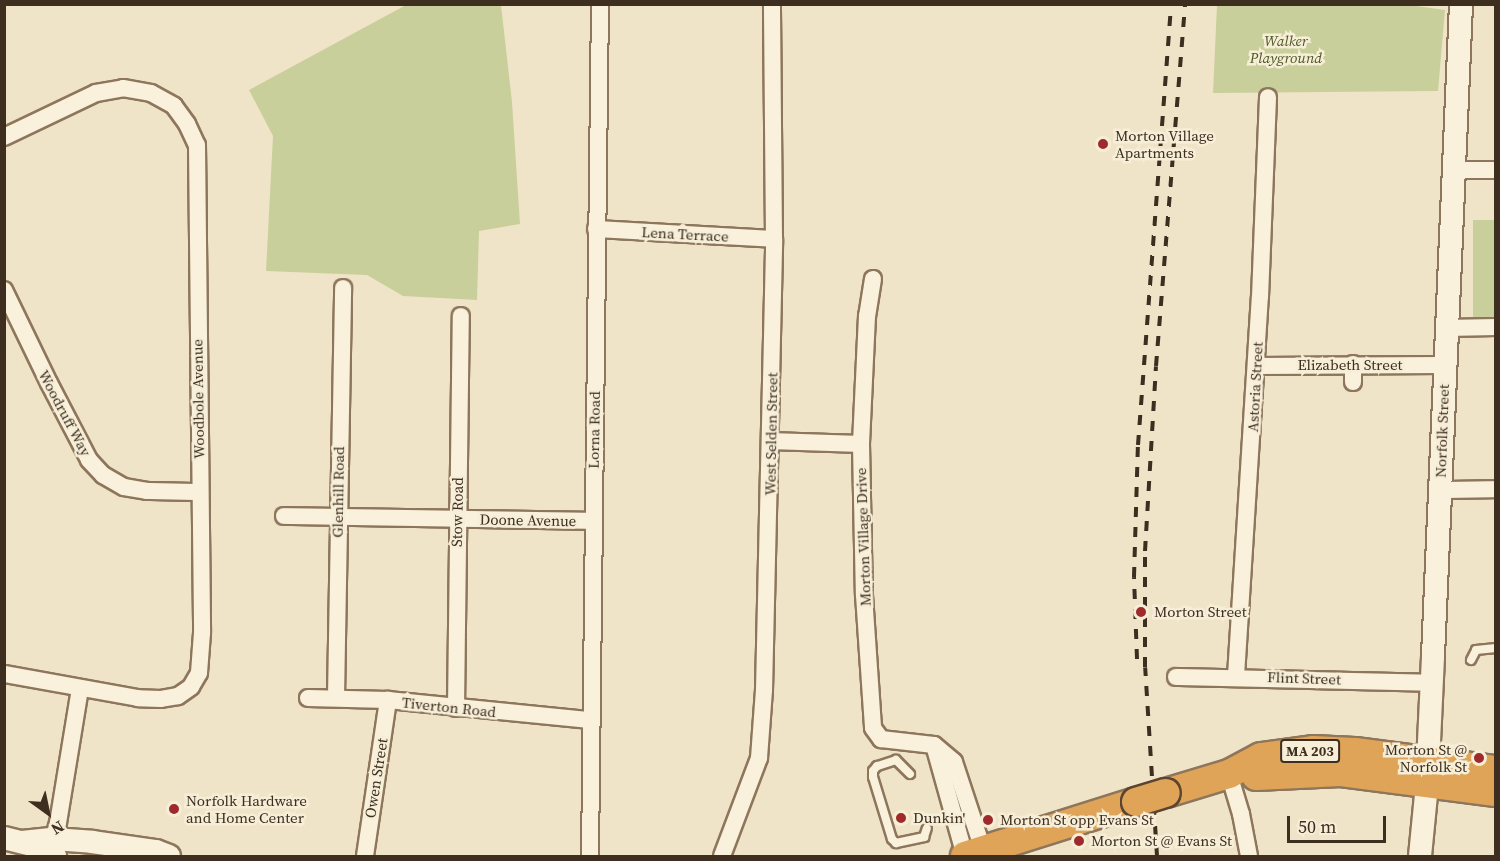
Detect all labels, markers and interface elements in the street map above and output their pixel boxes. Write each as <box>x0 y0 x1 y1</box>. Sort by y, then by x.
park label: Walker Playground <box>1250 31 1322 66</box>
place label: Morton Village Apartments <box>1115 126 1214 161</box>
marker: Morton Village Apartments <box>1096 137 1110 151</box>
street label: Lena Terrace <box>641 223 729 245</box>
street label: Woodbole Avenue <box>188 339 208 459</box>
street label: Astoria Street <box>1244 341 1266 433</box>
street label: Elizabeth Street <box>1298 356 1402 374</box>
street label: Woodruff Way <box>35 367 95 459</box>
street label: West Selden Street <box>761 372 781 496</box>
street label: Norfolk Street <box>1431 384 1453 478</box>
street label: Lorna Road <box>584 391 604 469</box>
street label: Glenhill Road <box>328 446 348 538</box>
street label: Morton Village Drive <box>852 467 874 607</box>
street label: Stow Road <box>447 477 467 547</box>
street label: Doone Avenue <box>480 510 576 530</box>
marker: Morton Street <box>1132 603 1150 621</box>
place label: Morton Street <box>1154 603 1247 621</box>
street label: Flint Street <box>1267 668 1341 688</box>
street label: Tiverton Road <box>401 693 497 721</box>
street label: Owen Street <box>361 737 391 819</box>
road number: MA 203 <box>1280 740 1340 762</box>
place label: Morton St @ Norfolk St <box>1385 740 1467 775</box>
marker: Morton St @ Norfolk St <box>1472 751 1486 765</box>
north arrow <box>18 783 78 843</box>
place label: Norfolk Hardware and Home Center <box>186 791 307 826</box>
marker: Norfolk Hardware and Home Center <box>167 802 181 816</box>
scale bar <box>1290 804 1389 842</box>
place label: Dunkin' <box>913 809 965 827</box>
marker: Dunkin' <box>894 811 908 825</box>
place label: Morton St opp Evans St <box>1000 811 1154 829</box>
marker: Morton St opp Evans St <box>981 813 995 827</box>
text: 50 m <box>1298 814 1336 839</box>
text: N <box>47 816 69 840</box>
place label: Morton St @ Evans St <box>1091 832 1232 850</box>
marker: Morton St @ Evans St <box>1072 834 1086 848</box>

